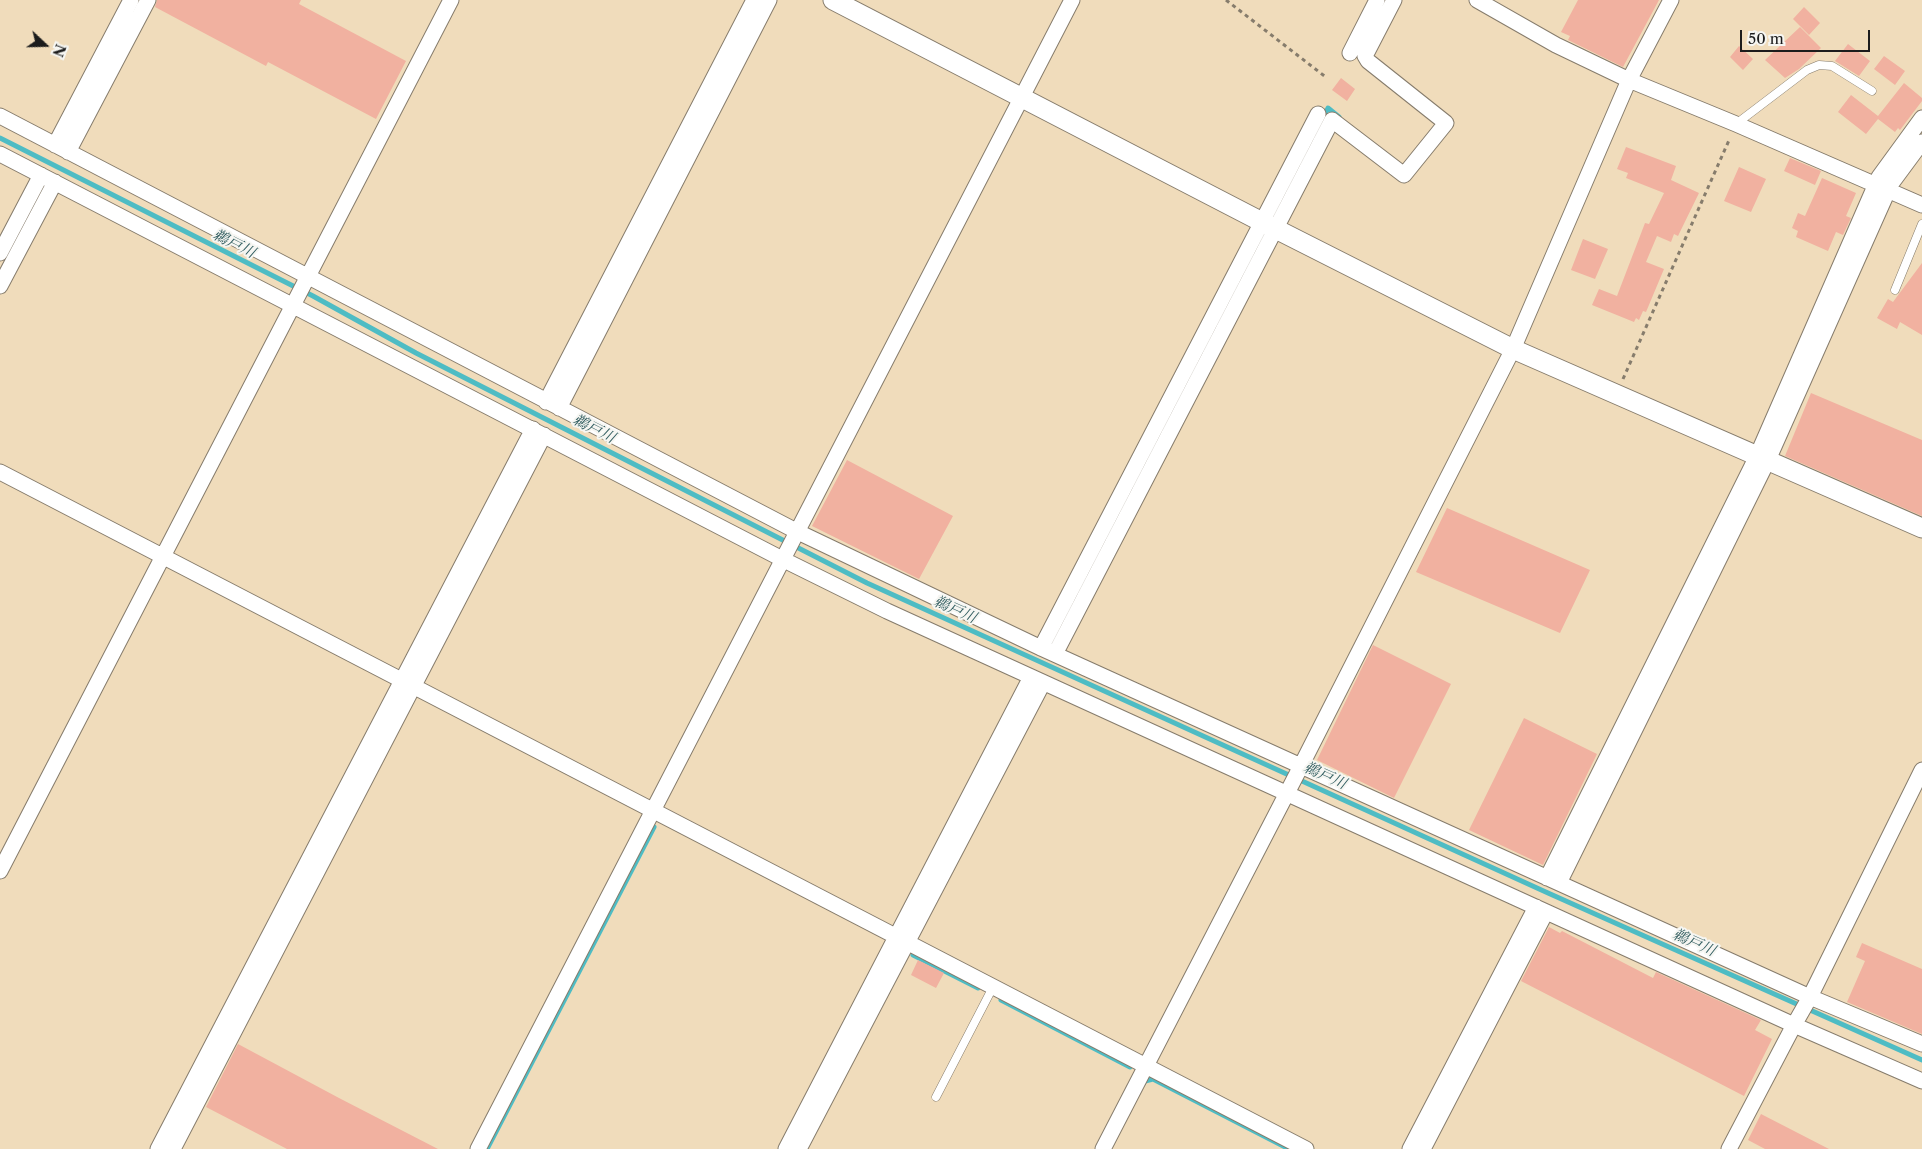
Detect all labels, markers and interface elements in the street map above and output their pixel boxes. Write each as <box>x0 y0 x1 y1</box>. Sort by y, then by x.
north arrow <box>20 20 70 70</box>
scale bar <box>1742 20 1872 52</box>
text: 50 m <box>1748 29 1784 48</box>
text: N <box>48 41 70 59</box>
water label: 鵜戸川 <box>210 226 258 262</box>
water label: 鵜戸川 <box>570 411 618 447</box>
water label: 鵜戸川 <box>931 593 979 627</box>
water label: 鵜戸川 <box>1301 759 1349 793</box>
water label: 鵜戸川 <box>1670 926 1718 960</box>

